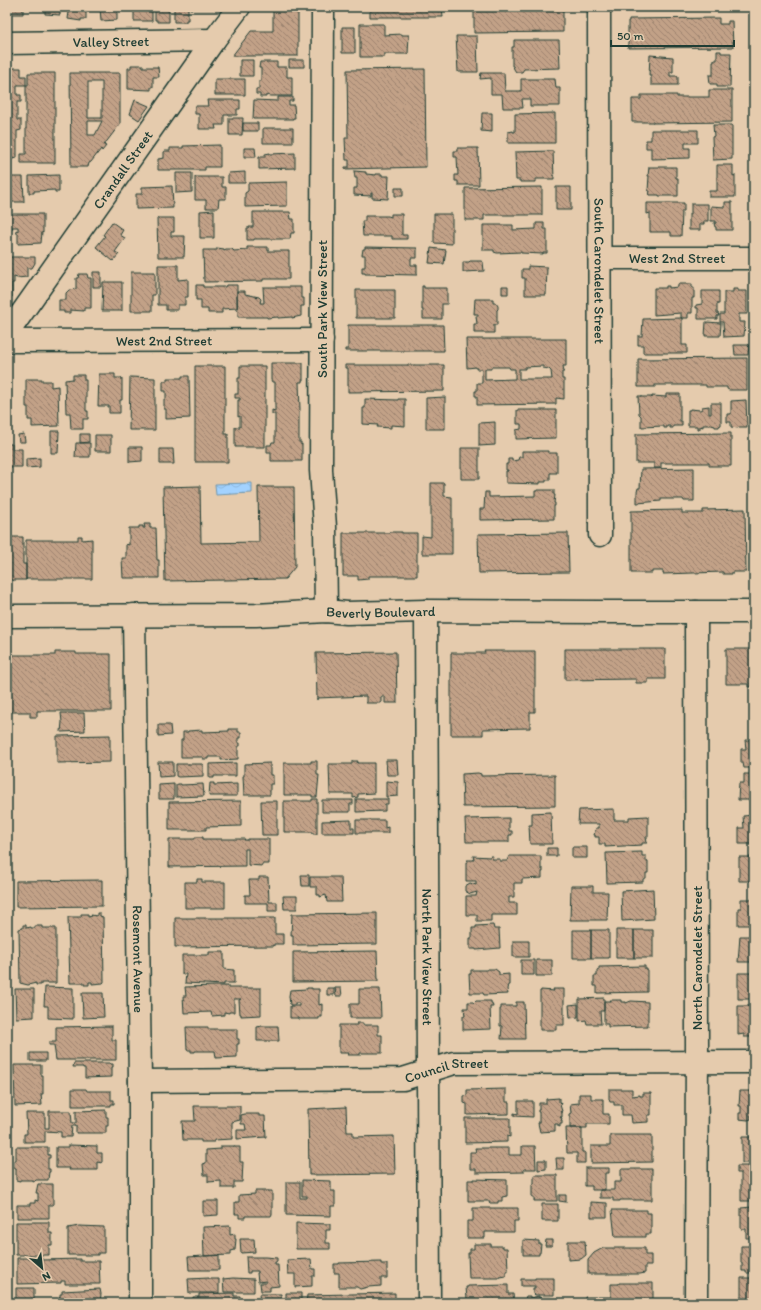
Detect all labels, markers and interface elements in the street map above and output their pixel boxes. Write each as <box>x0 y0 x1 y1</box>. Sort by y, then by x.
scale bar <box>611 22 734 48</box>
text: 50 m <box>617 29 643 43</box>
street label: Valley Street <box>73 33 149 51</box>
street label: Crandall Street <box>90 127 157 212</box>
street label: South Carondelet Street <box>590 198 608 344</box>
street label: South Park View Street <box>314 240 331 378</box>
street label: West 2nd Street <box>629 250 725 267</box>
street label: West 2nd Street <box>116 332 212 350</box>
street label: Beverly Boulevard <box>325 603 436 622</box>
street label: North Carondelet Street <box>689 886 706 1030</box>
street label: North Park View Street <box>418 888 436 1026</box>
street label: Rosemont Avenue <box>129 905 147 1013</box>
street label: Council Street <box>403 1055 489 1087</box>
north arrow <box>22 1248 62 1288</box>
text: N <box>40 1269 53 1284</box>

